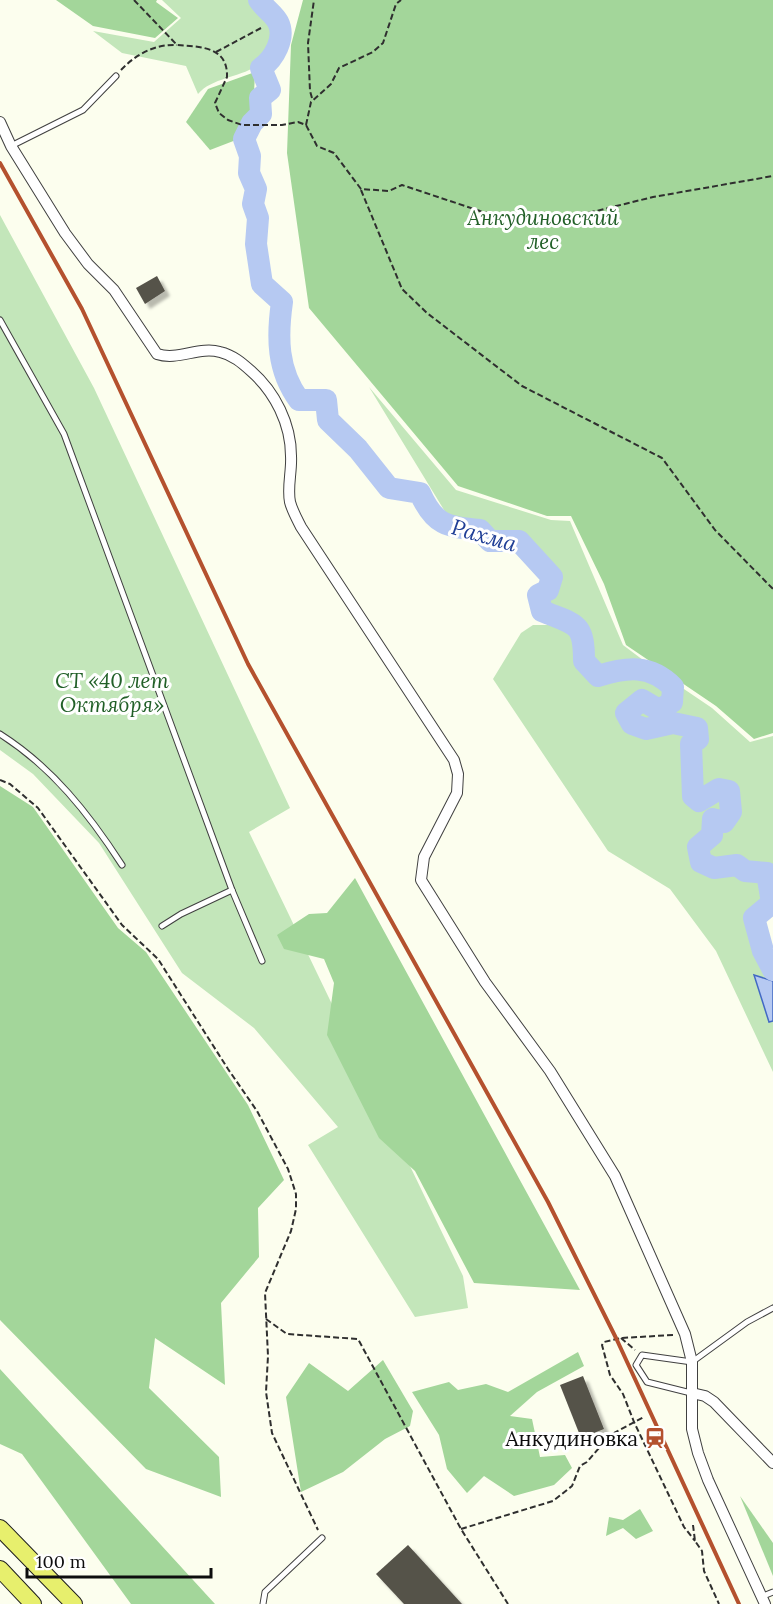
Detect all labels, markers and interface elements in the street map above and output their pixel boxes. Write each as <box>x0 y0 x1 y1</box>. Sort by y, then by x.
park label: Анкудиновский лес <box>466 204 619 255</box>
water label: Рахма <box>448 512 521 558</box>
park label: СТ «40 лет Октября» <box>55 667 170 718</box>
place label: Анкудиновка <box>504 1425 638 1452</box>
station icon: Анкудиновка <box>643 1426 667 1450</box>
scale bar <box>27 1541 212 1579</box>
text: 100 m <box>36 1550 86 1573</box>

